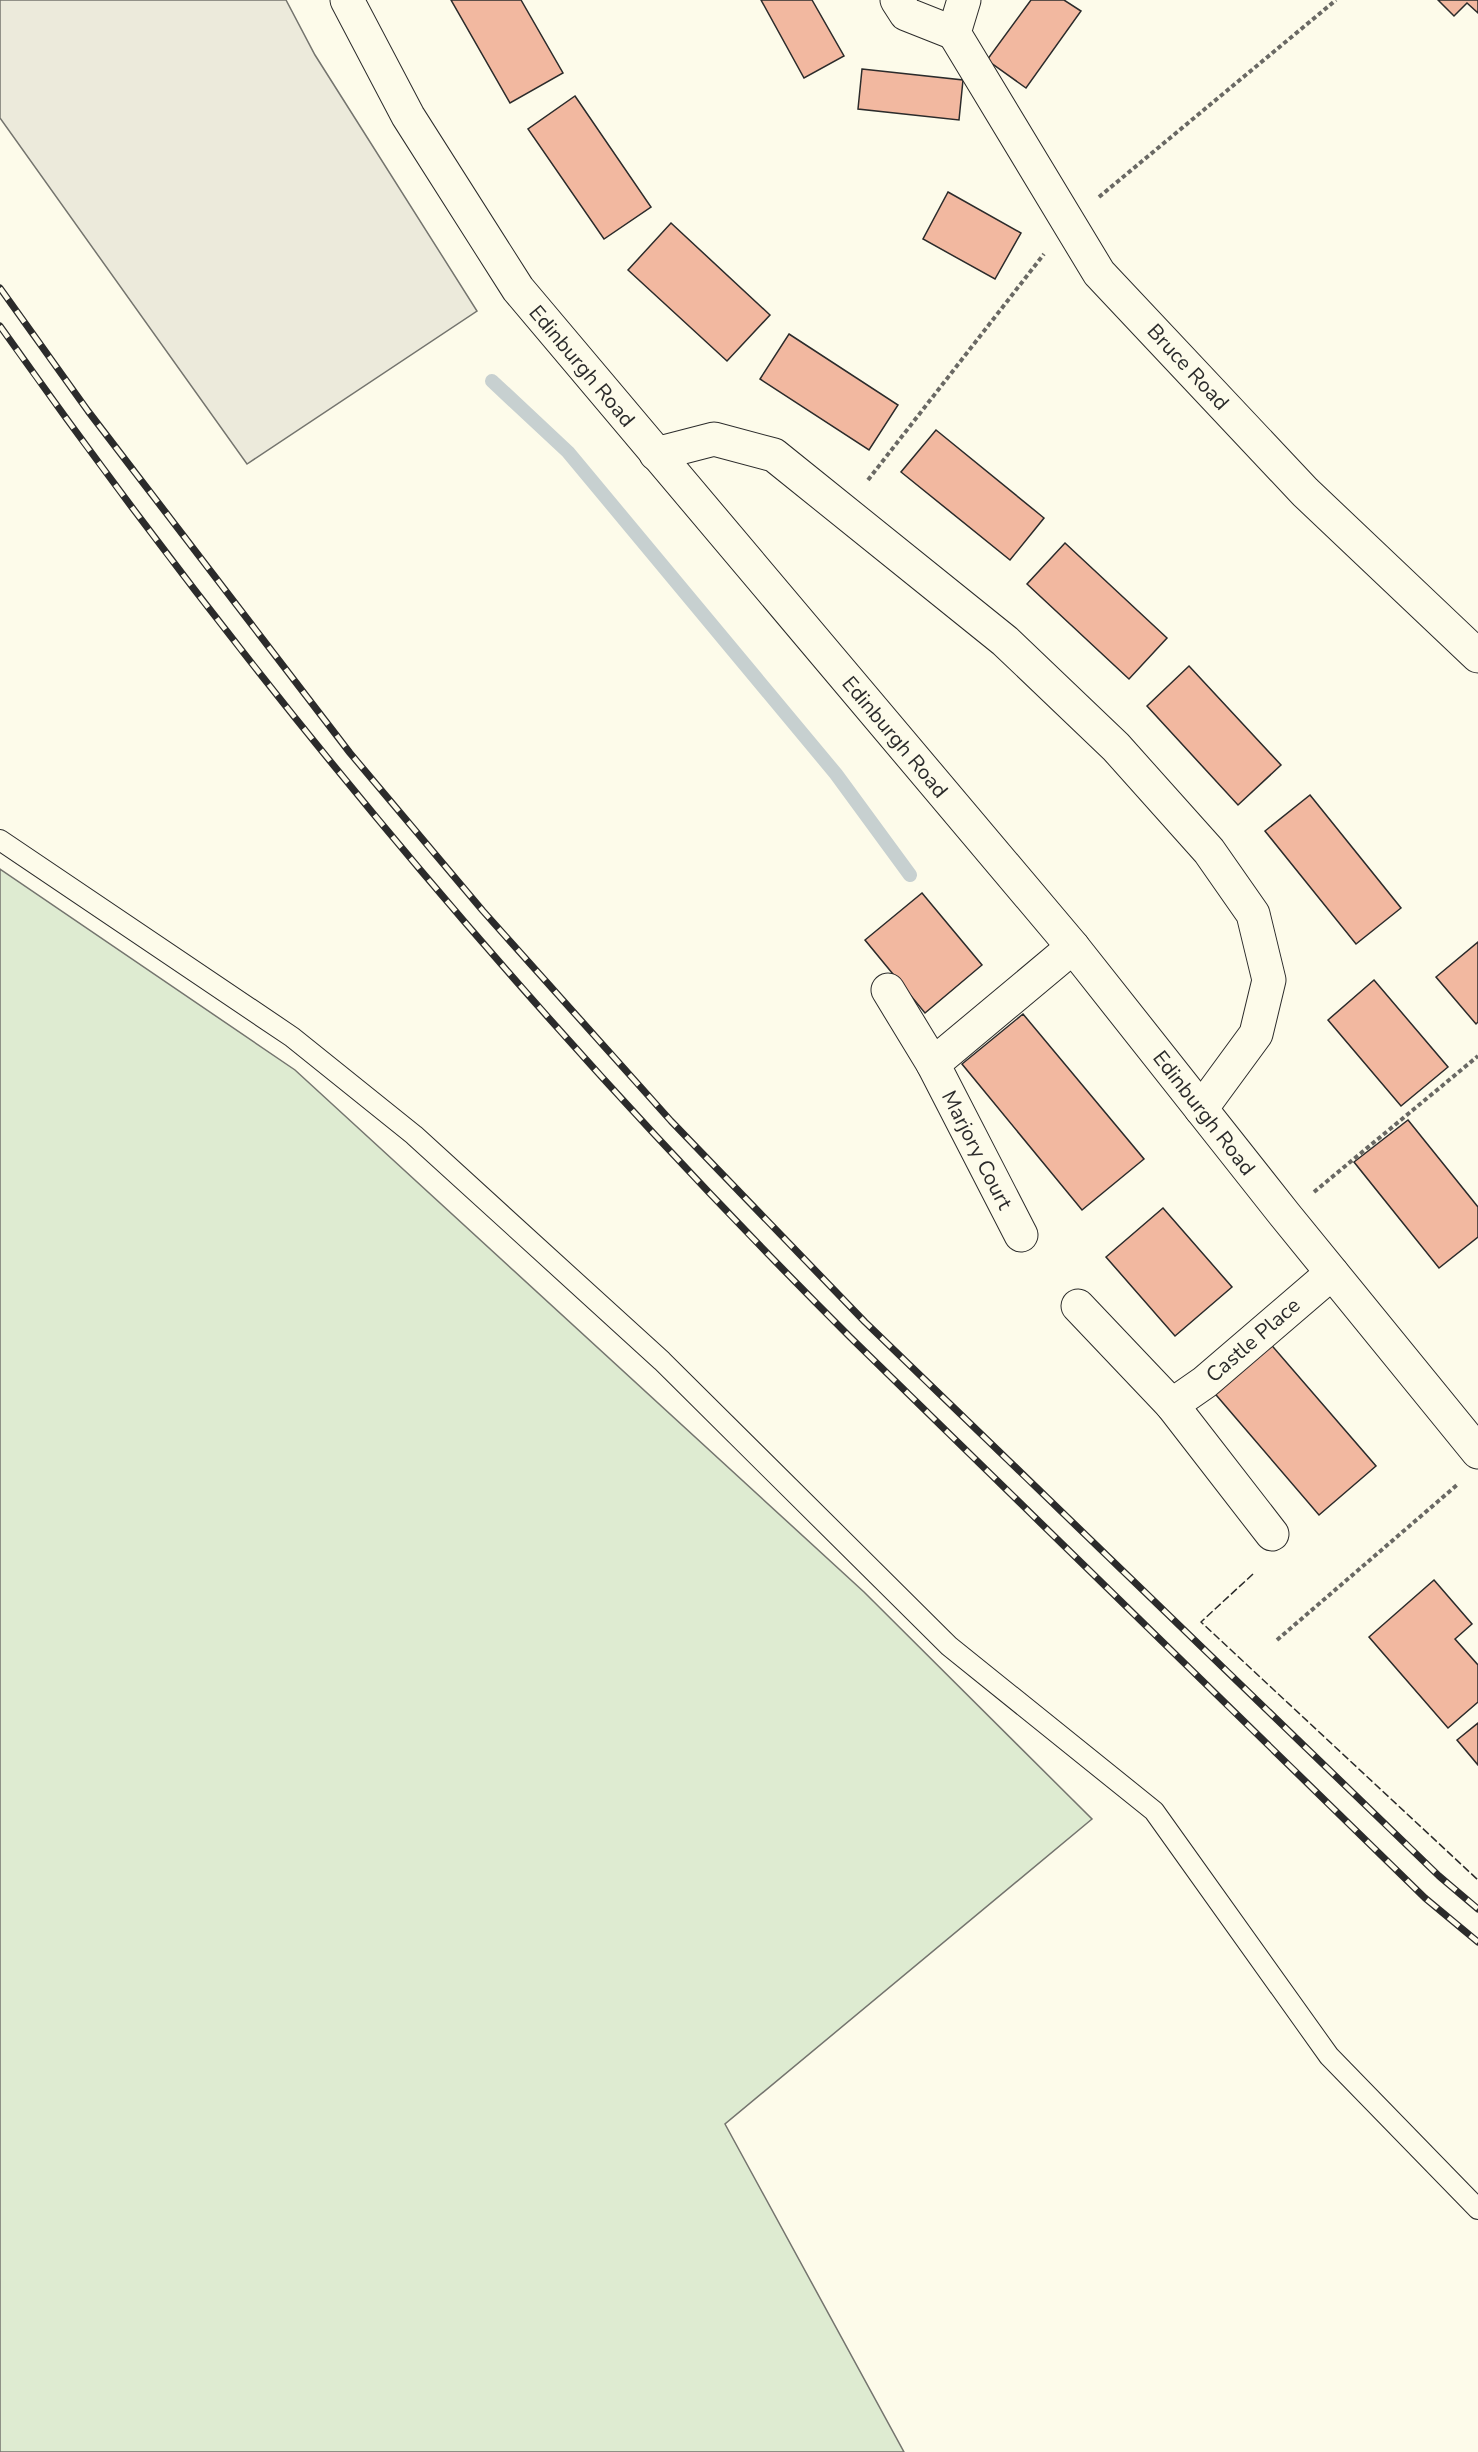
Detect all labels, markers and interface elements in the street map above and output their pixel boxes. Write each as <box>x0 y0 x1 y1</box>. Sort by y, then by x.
street label: Edinburgh Road <box>523 299 641 433</box>
street label: Bruce Road <box>1141 318 1235 416</box>
street label: Edinburgh Road <box>836 670 954 804</box>
street label: Edinburgh Road <box>1146 1045 1262 1181</box>
street label: Marjory Court <box>935 1086 1019 1215</box>
street label: Castle Place <box>1200 1291 1306 1389</box>

